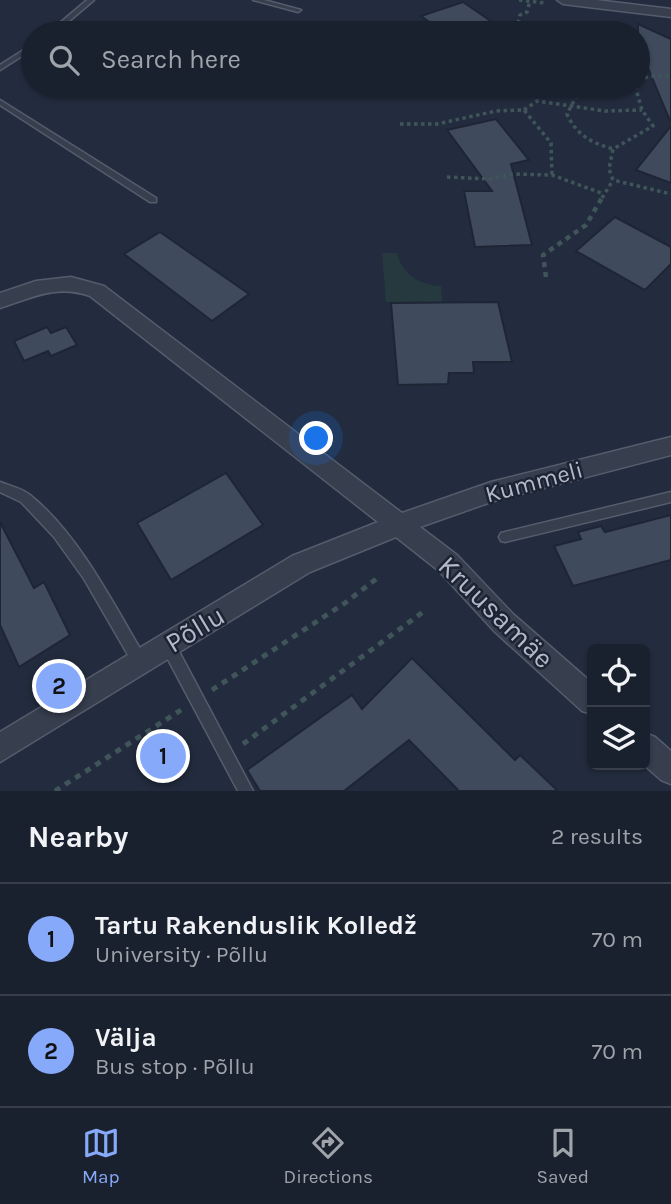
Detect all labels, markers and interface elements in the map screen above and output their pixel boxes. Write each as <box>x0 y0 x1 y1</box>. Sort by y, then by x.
search box <box>21 21 650 98</box>
icon: search <box>45 41 83 79</box>
text: Search here <box>101 44 241 75</box>
your location <box>299 421 333 455</box>
street label: Kummeli <box>482 456 586 508</box>
street label: Kruusamäe <box>432 549 560 675</box>
street label: Põllu <box>159 599 231 659</box>
map controls <box>587 644 650 770</box>
button: locate <box>587 644 650 707</box>
pin: 2 <box>36 660 82 712</box>
button: layers <box>587 707 650 770</box>
pin: 1 <box>140 730 186 782</box>
text: Nearby <box>28 819 128 855</box>
text: 2 results <box>551 823 643 850</box>
text: Tartu Rakenduslik Kolledž <box>95 910 417 941</box>
text: 1 <box>47 926 55 953</box>
text: 70 m <box>592 926 643 953</box>
text: University · Põllu <box>95 941 268 968</box>
text: Välja <box>95 1022 157 1053</box>
text: 2 <box>44 1038 58 1065</box>
text: 70 m <box>592 1038 643 1065</box>
text: Bus stop · Põllu <box>95 1053 255 1080</box>
tab: Map <box>82 1124 120 1188</box>
tab: Directions <box>284 1124 373 1188</box>
tab: Saved <box>537 1124 589 1188</box>

